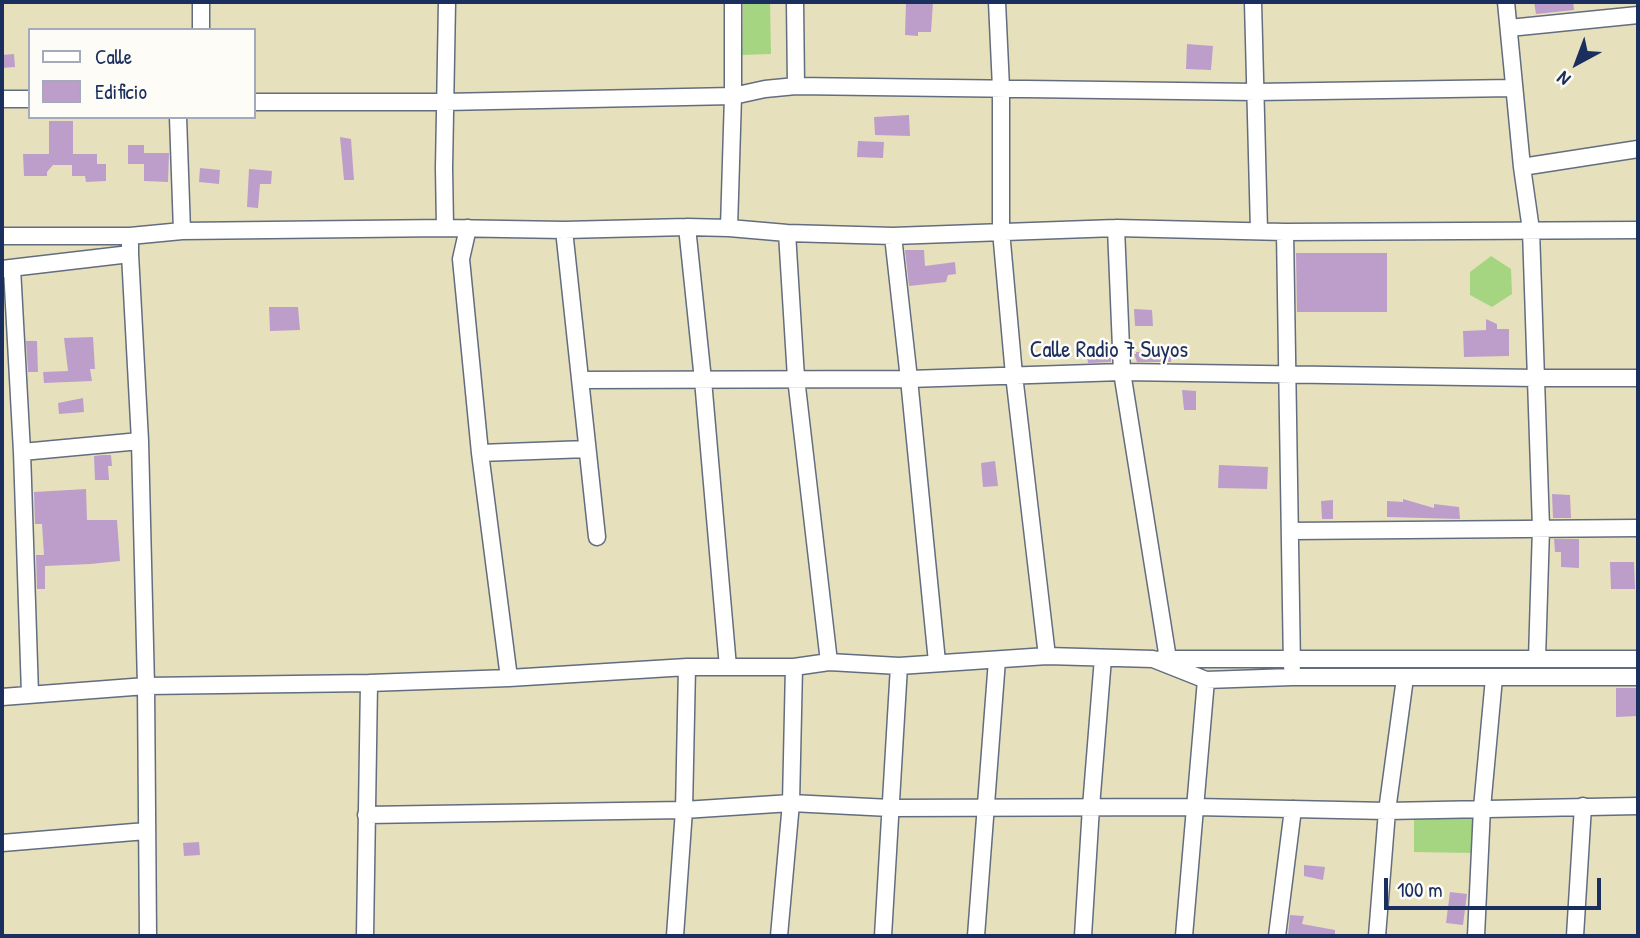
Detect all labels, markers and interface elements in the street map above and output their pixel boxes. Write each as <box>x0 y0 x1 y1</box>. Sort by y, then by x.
legend <box>28 28 256 119</box>
north arrow <box>1542 28 1612 98</box>
text: Calle <box>95 42 132 71</box>
text: N <box>1551 66 1576 92</box>
text: Edificio <box>95 77 147 106</box>
street label: Calle Radio 7 Suyos <box>1030 337 1188 365</box>
scale bar <box>1388 864 1605 908</box>
text: 100 m <box>1397 875 1443 904</box>

